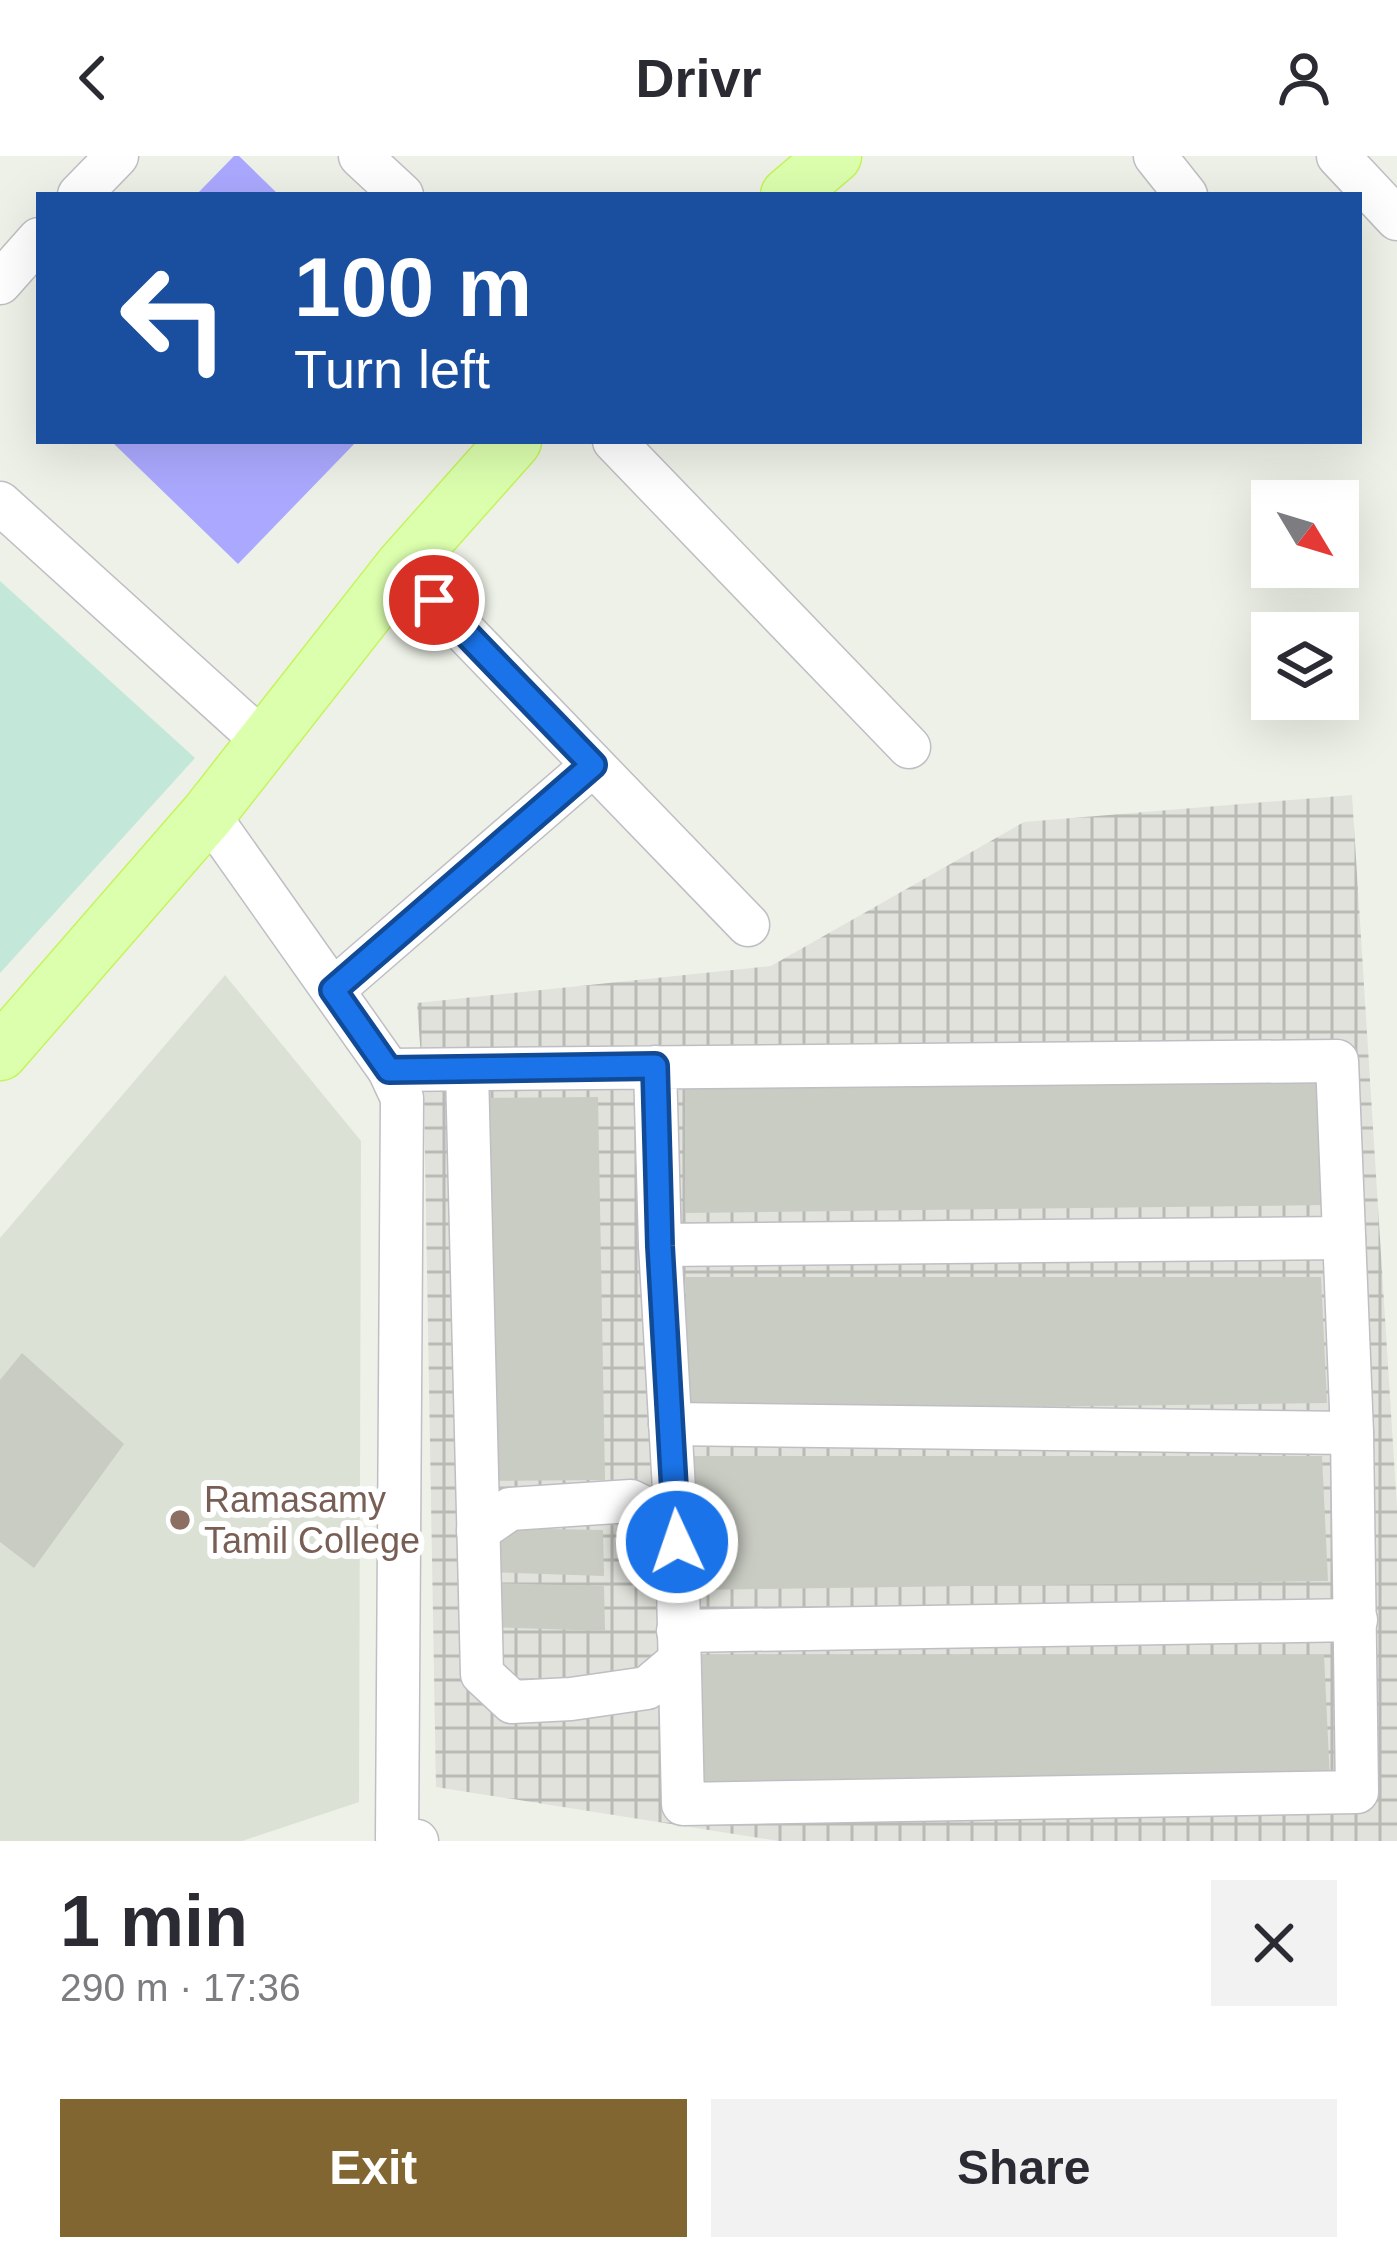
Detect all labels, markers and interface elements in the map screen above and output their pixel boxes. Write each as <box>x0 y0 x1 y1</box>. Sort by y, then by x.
icon: back <box>60 45 126 111</box>
icon: person <box>1271 45 1337 111</box>
text: Drivr <box>635 48 762 108</box>
icon: left <box>96 240 252 396</box>
text: 100 m <box>294 240 532 334</box>
text: Turn left <box>294 339 490 399</box>
north arrow <box>1251 480 1359 588</box>
map controls <box>1251 480 1359 720</box>
pin <box>383 549 485 651</box>
icon: arrive <box>401 567 467 633</box>
button: layers <box>1251 612 1359 720</box>
place label: Ramasamy Tamil College <box>204 1479 420 1561</box>
position arrow <box>614 1479 740 1605</box>
marker: Ramasamy Tamil College <box>167 1507 193 1533</box>
button: close <box>1211 1880 1337 2006</box>
text: 1 min <box>60 1881 248 1961</box>
text: 290 m · 17:36 <box>60 1966 301 2009</box>
button: Exit <box>60 2099 687 2237</box>
button: Share <box>711 2099 1337 2237</box>

